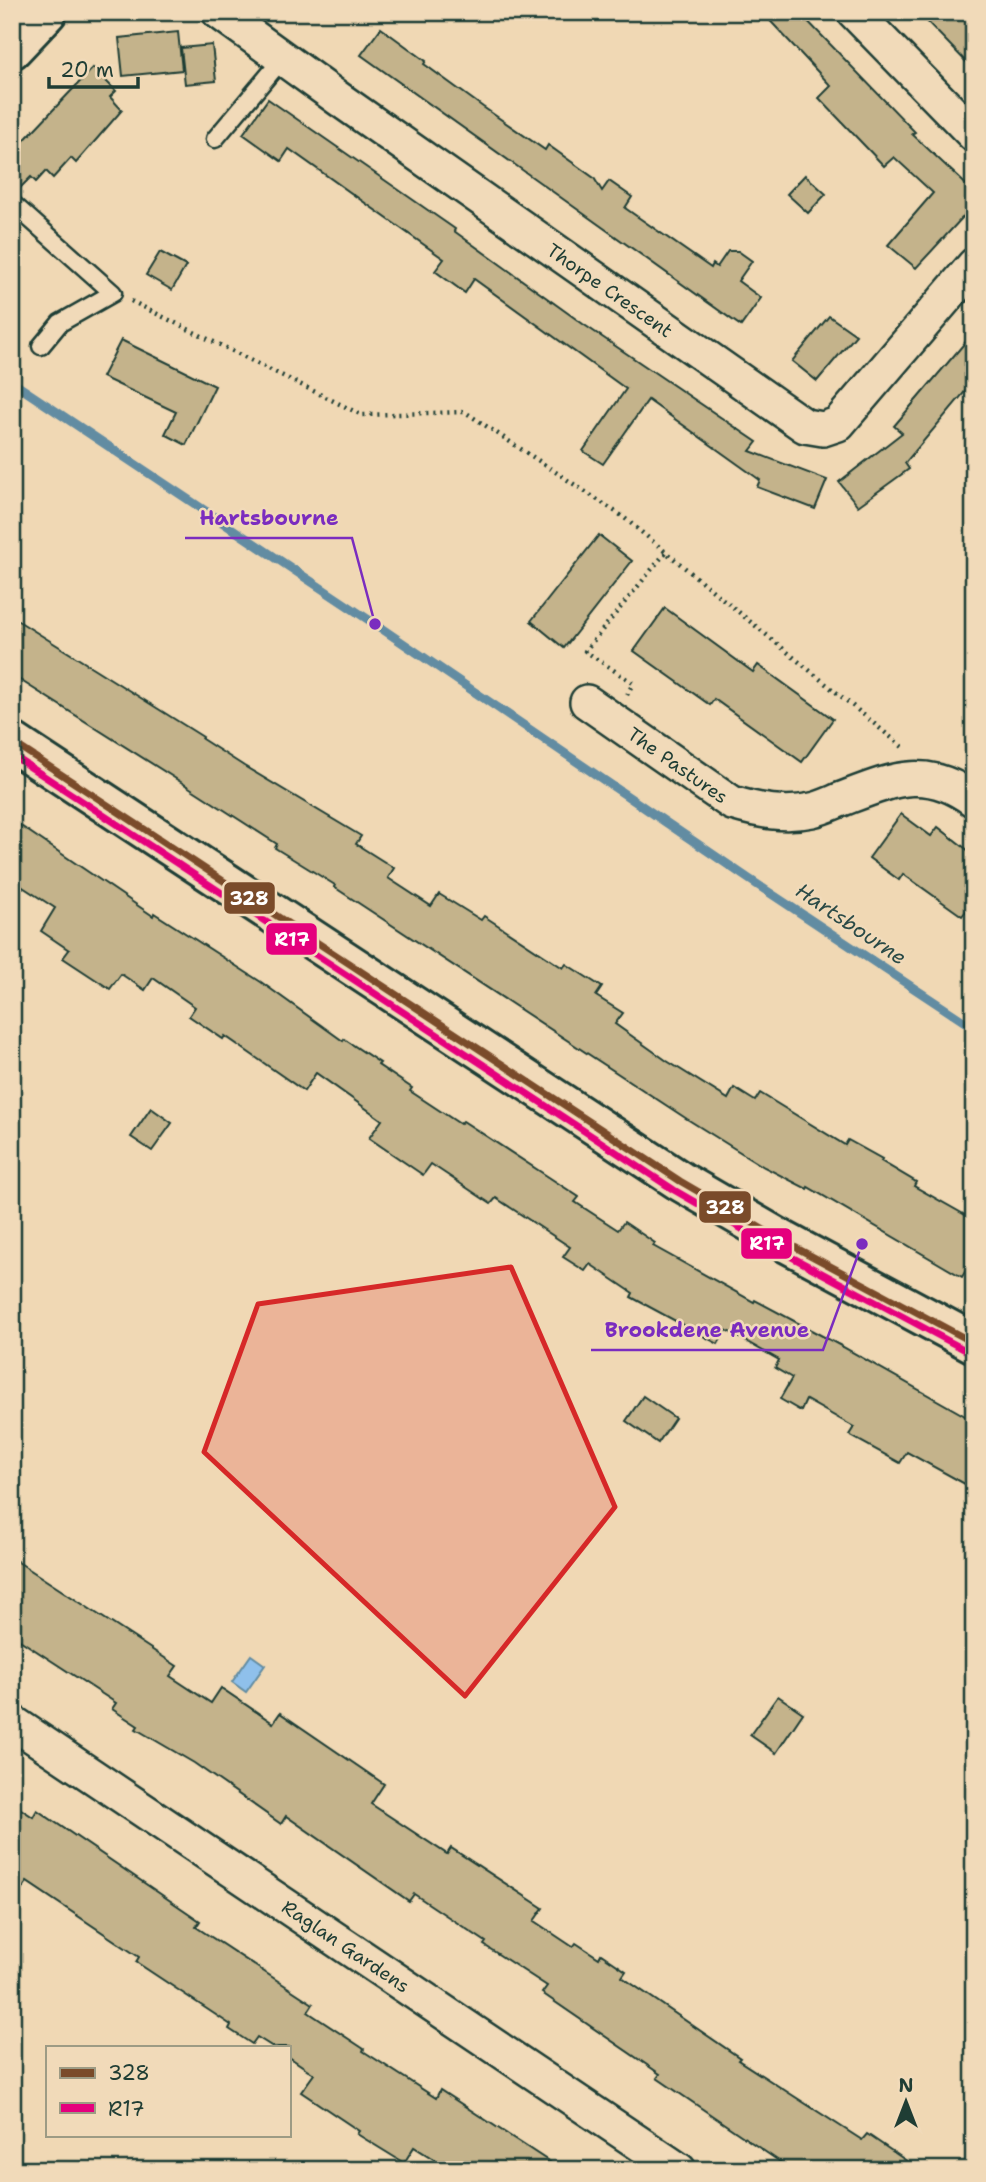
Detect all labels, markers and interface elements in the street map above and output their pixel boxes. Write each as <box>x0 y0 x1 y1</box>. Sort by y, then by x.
scale bar <box>49 46 138 90</box>
text: 20 m <box>60 56 114 84</box>
street label: Thorpe Crescent <box>542 238 678 343</box>
callout: Hartsbourne <box>185 496 352 538</box>
text: Hartsbourne <box>199 504 339 532</box>
street label: The Pastures <box>623 722 733 809</box>
water label: Hartsbourne <box>790 877 912 971</box>
line badge: 328 <box>223 881 276 915</box>
text: 328 <box>229 886 269 911</box>
line badge: R17 <box>265 922 318 956</box>
text: R17 <box>274 927 310 952</box>
line badge: 328 <box>698 1190 752 1224</box>
text: 328 <box>705 1195 745 1220</box>
line badge: R17 <box>740 1227 793 1260</box>
text: R17 <box>749 1231 785 1256</box>
callout: Brookdene Avenue <box>591 1308 823 1350</box>
text: Brookdene Avenue <box>605 1316 809 1344</box>
street label: Raglan Gardens <box>277 1894 414 1998</box>
legend <box>46 2046 290 2136</box>
text: 328 <box>108 2059 150 2087</box>
north arrow <box>870 2066 940 2136</box>
text: N <box>898 2073 914 2098</box>
text: R17 <box>108 2095 145 2123</box>

